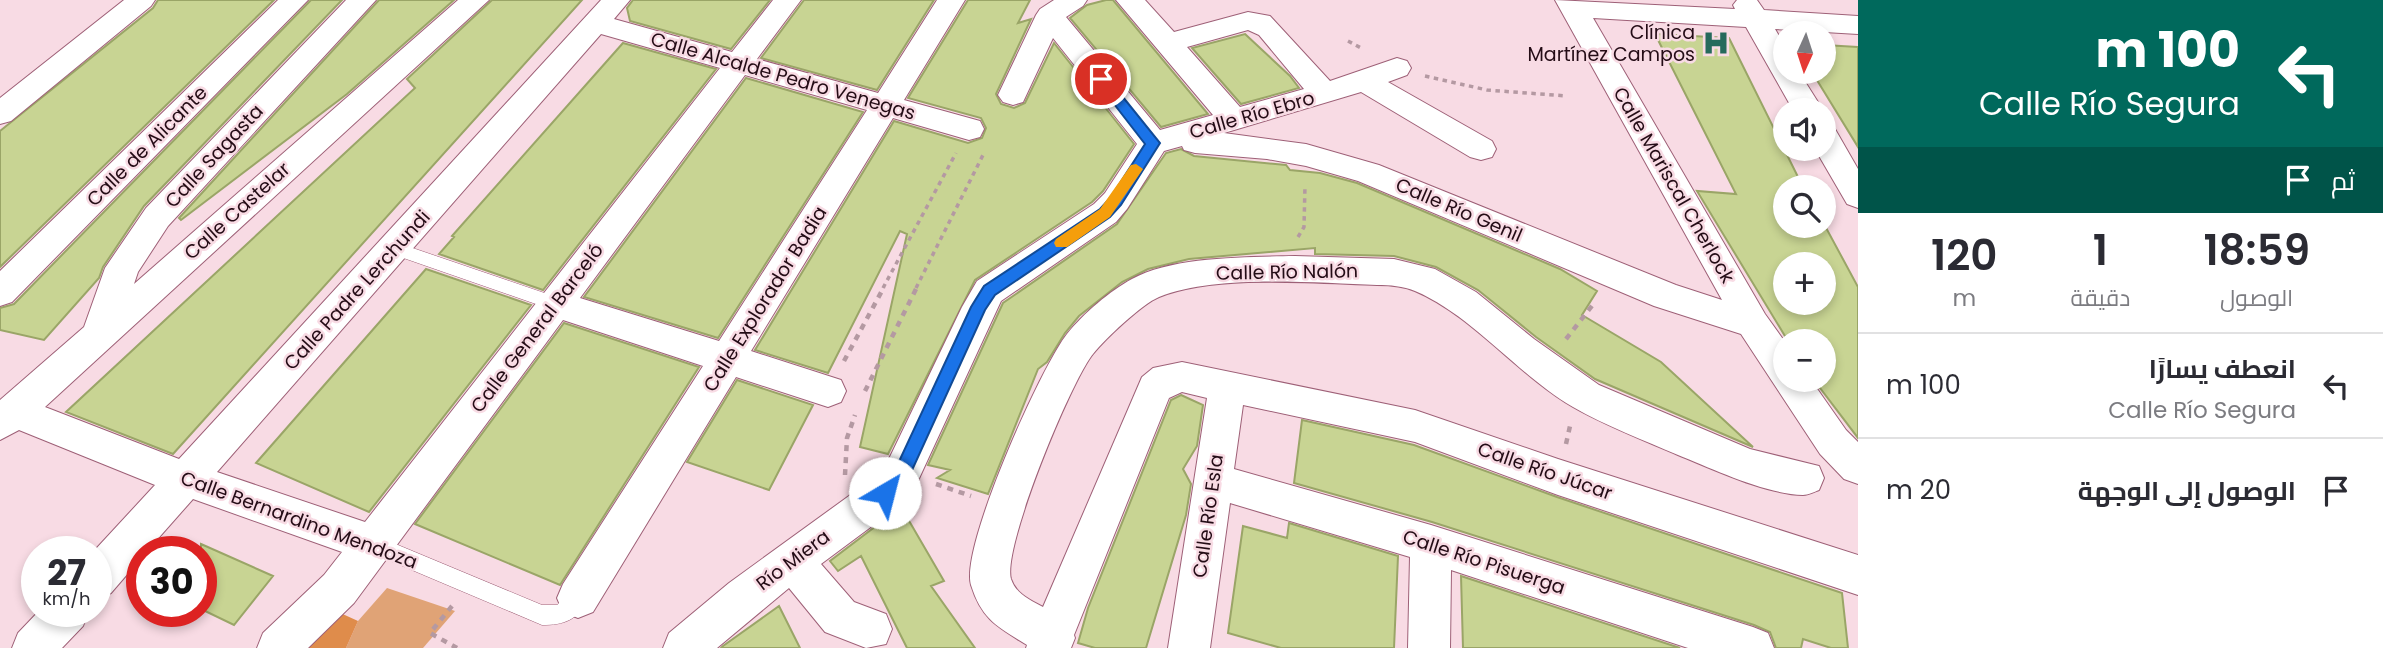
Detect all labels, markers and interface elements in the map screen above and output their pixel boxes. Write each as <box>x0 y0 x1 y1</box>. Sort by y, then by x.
text: 100 m <box>2095 16 2240 84</box>
place label: Clínica Martínez Campos <box>1527 19 1695 68</box>
north arrow <box>1773 21 1836 84</box>
map controls <box>1773 21 1836 392</box>
street label: Calle Alcalde Pedro Venegas <box>648 25 918 127</box>
hospital icon: Clínica Martínez Campos <box>1701 28 1731 58</box>
icon: left <box>2264 28 2355 119</box>
pin <box>1071 49 1131 109</box>
icon: arrive <box>1082 60 1120 98</box>
street label: Calle de Alicante <box>81 80 213 212</box>
text: Calle Río Segura <box>1979 81 2240 126</box>
street label: Calle Mariscal Cherlock <box>1607 82 1741 288</box>
street label: Calle Río Ebro <box>1186 84 1318 146</box>
street label: Calle Sagasta <box>159 98 269 214</box>
button: sound <box>1773 98 1836 161</box>
street label: Calle Castelar <box>178 156 296 266</box>
icon: arrive <box>2279 161 2317 199</box>
text: ثم <box>2331 163 2355 199</box>
street label: Calle Río Genil <box>1391 171 1527 249</box>
button: search <box>1773 175 1836 238</box>
street label: Calle Explorador Badia <box>697 201 833 397</box>
street label: Calle Padre Lerchundi <box>278 204 436 376</box>
text: 1 <box>2093 221 2108 280</box>
text: 18:59 <box>2203 221 2310 280</box>
text: 120 <box>1931 226 1998 285</box>
street label: Calle General Barceló <box>464 238 610 418</box>
button: + <box>1773 252 1836 315</box>
street label: Calle Río Nalón <box>1216 257 1358 287</box>
text: m <box>1952 282 1976 314</box>
text: دقيقة <box>2071 282 2130 314</box>
text: الوصول <box>2220 282 2293 314</box>
button: − <box>1773 329 1836 392</box>
text: انعطف يسارًا <box>2149 351 2296 387</box>
text: 100 m <box>1886 367 1961 403</box>
icon: left <box>2317 367 2355 405</box>
text: Calle Río Segura <box>2108 394 2296 426</box>
street label: Calle Río Júcar <box>1474 435 1616 507</box>
street label: Calle Río Esla <box>1186 453 1230 579</box>
position arrow <box>848 456 922 530</box>
street label: Calle Bernardino Mendoza <box>177 465 421 575</box>
text: 20 m <box>1886 472 1951 508</box>
icon: arrive <box>2317 472 2355 510</box>
text: الوصول إلى الوجهة <box>2078 473 2296 509</box>
street label: Río Miera <box>750 523 836 597</box>
street label: Calle Río Pisuerga <box>1399 523 1569 601</box>
speed limit sign: 30 <box>126 536 217 627</box>
text: 27 <box>47 548 86 597</box>
text: km/h <box>43 586 90 611</box>

